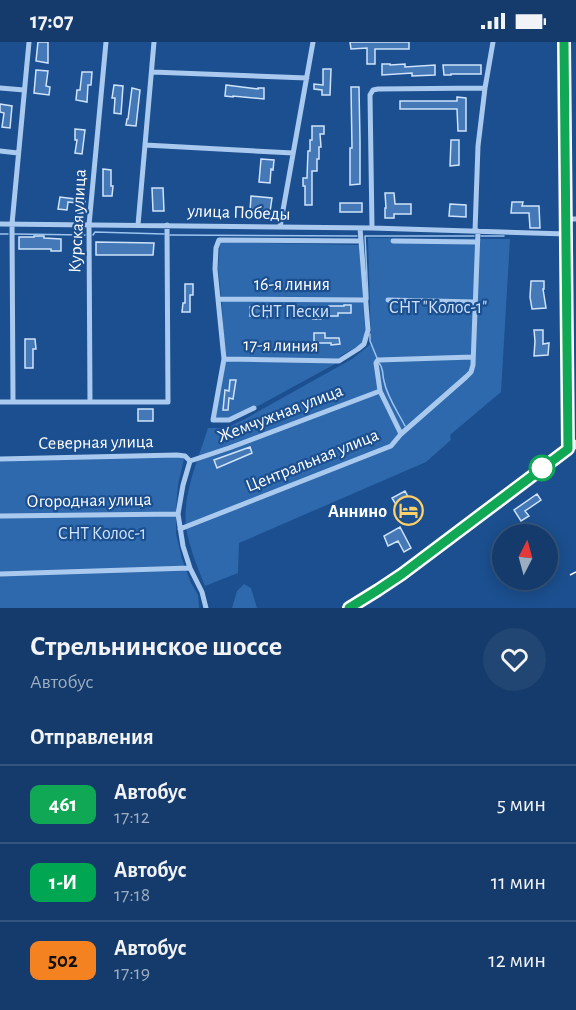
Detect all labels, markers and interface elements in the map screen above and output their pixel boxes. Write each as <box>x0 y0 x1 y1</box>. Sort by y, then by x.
text: 17:07 <box>30 10 73 32</box>
street label: Курская улица <box>66 169 90 273</box>
street label: улица Победы <box>186 201 291 224</box>
street label: 16-я линия <box>254 276 330 294</box>
park label: СНТ "Колос-1" <box>389 299 487 317</box>
park label: СНТ Пески <box>251 303 329 321</box>
street label: 17-я линия <box>243 336 319 356</box>
street label: Жемчужная улица <box>215 382 346 446</box>
street label: Центральная улица <box>243 426 381 496</box>
street label: Северная улица <box>38 433 154 453</box>
unlabelled marker <box>529 455 555 481</box>
street label: Огородная улица <box>26 491 152 511</box>
hotel icon: Аннино <box>392 495 424 527</box>
place label: Аннино <box>328 503 387 521</box>
north arrow <box>492 524 558 590</box>
map controls <box>492 524 558 590</box>
park label: СНТ Колос-1 <box>58 525 146 543</box>
button: heart <box>483 628 546 691</box>
text: Стрельнинское шоссе <box>30 633 282 661</box>
text: Автобус <box>30 672 94 692</box>
text: Отправления <box>30 726 154 748</box>
text: Автобус <box>114 781 187 803</box>
text: 5 мин <box>497 793 546 815</box>
text: 461 <box>49 794 77 815</box>
text: 17:12 <box>114 807 150 827</box>
text: Автобус <box>114 859 187 881</box>
text: 11 мин <box>491 871 546 893</box>
text: 1-И <box>49 872 77 893</box>
text: 17:18 <box>114 885 150 905</box>
text: Автобус <box>114 937 187 959</box>
text: 12 мин <box>488 949 546 971</box>
text: 502 <box>48 950 78 971</box>
text: 17:19 <box>114 963 150 983</box>

